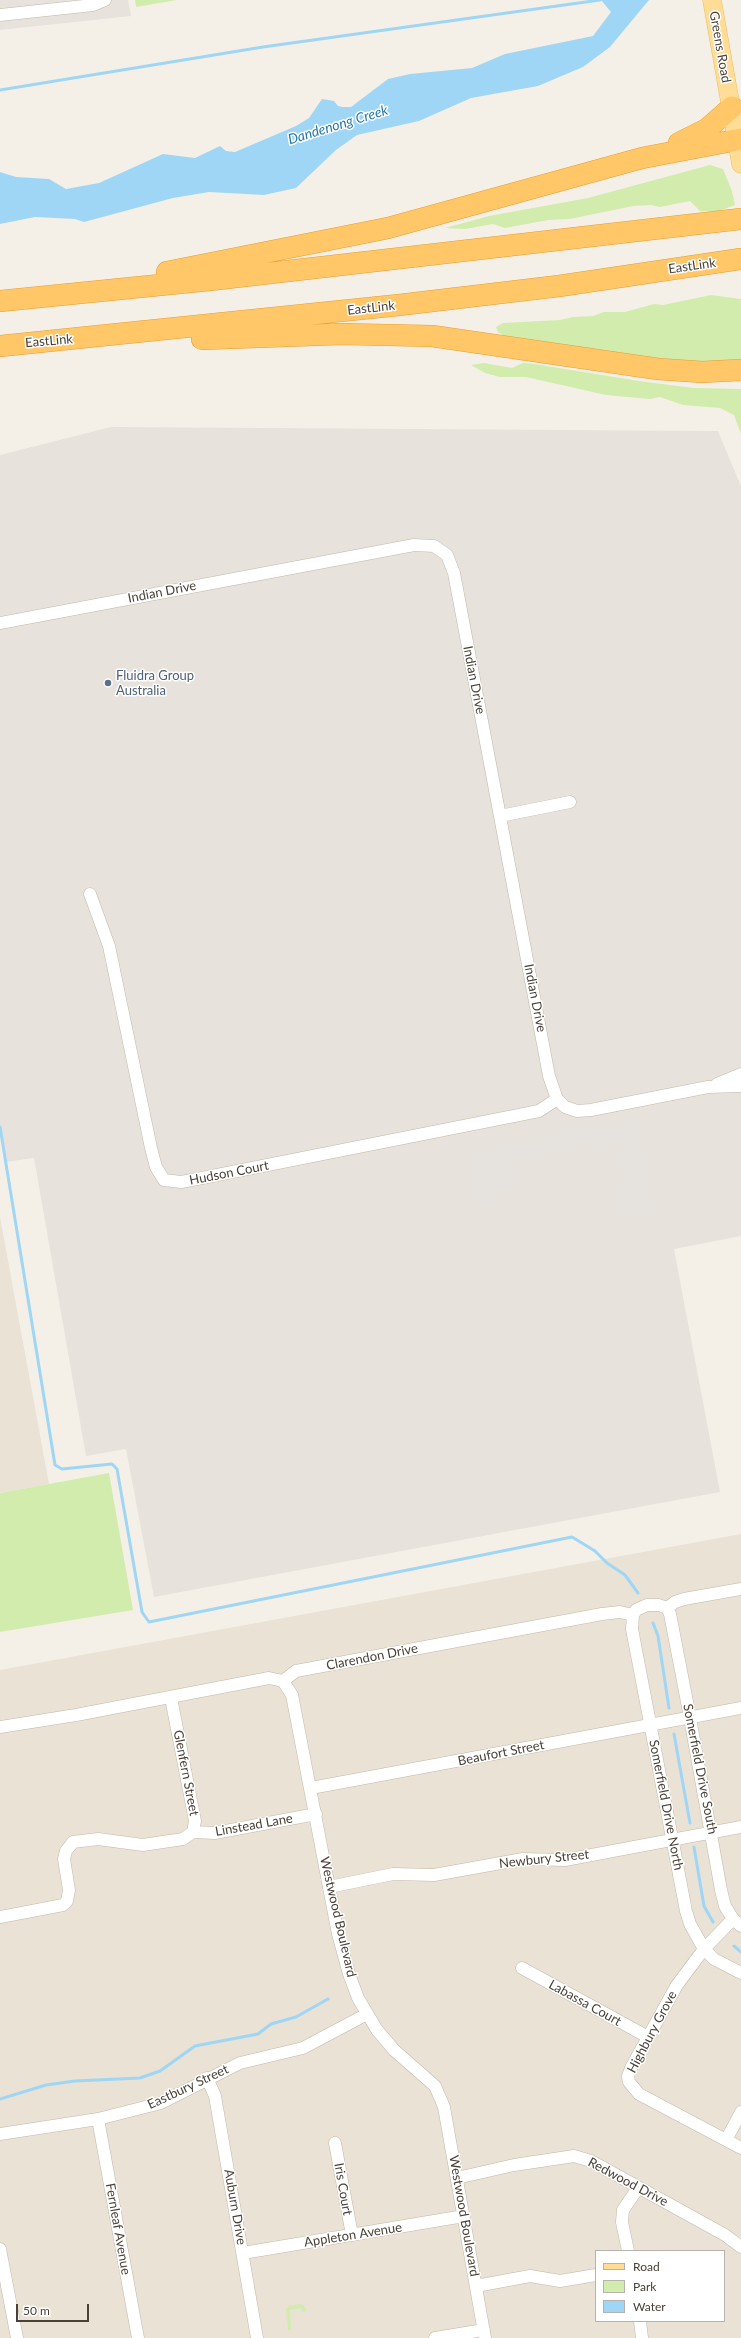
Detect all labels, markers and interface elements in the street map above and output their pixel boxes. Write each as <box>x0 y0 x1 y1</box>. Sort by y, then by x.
street label: Greens Road <box>706 10 734 84</box>
water label: Dandenong Creek <box>286 102 390 148</box>
street label: EastLink <box>667 255 717 277</box>
street label: EastLink <box>346 298 396 318</box>
street label: EastLink <box>24 331 74 351</box>
street label: Indian Drive <box>127 578 197 606</box>
street label: Indian Drive <box>460 645 488 715</box>
place label: Fluidra Group Australia <box>116 668 194 699</box>
marker: Fluidra Group Australia <box>103 678 113 688</box>
street label: Indian Drive <box>521 963 549 1033</box>
street label: Hudson Court <box>188 1158 270 1188</box>
street label: Clarendon Drive <box>325 1640 419 1674</box>
street label: Somerfield Drive South <box>680 1702 720 1836</box>
street label: Glenfern Street <box>170 1729 202 1817</box>
street label: Beaufort Street <box>457 1737 545 1769</box>
street label: Somerfield Drive North <box>646 1738 686 1872</box>
street label: Linstead Lane <box>214 1811 294 1839</box>
street label: Newbury Street <box>498 1847 590 1871</box>
street label: Westwood Boulevard <box>317 1855 359 1979</box>
street label: Labassa Court <box>546 1977 624 2029</box>
street label: Highbury Grove <box>624 1988 680 2076</box>
street label: Eastbury Street <box>145 2061 231 2113</box>
street label: Westwood Boulevard <box>446 2154 482 2278</box>
street label: Redwood Drive <box>585 2154 671 2210</box>
street label: Iris Court <box>331 2162 355 2216</box>
street label: Auburn Drive <box>221 2168 249 2246</box>
street label: Fernleaf Avenue <box>102 2182 134 2276</box>
street label: Appleton Avenue <box>303 2220 403 2250</box>
legend <box>595 2250 725 2322</box>
text: Road <box>633 2259 660 2274</box>
text: Park <box>633 2279 656 2294</box>
scale bar <box>18 2296 91 2322</box>
text: Water <box>633 2299 666 2314</box>
text: 50 m <box>23 2303 50 2318</box>

